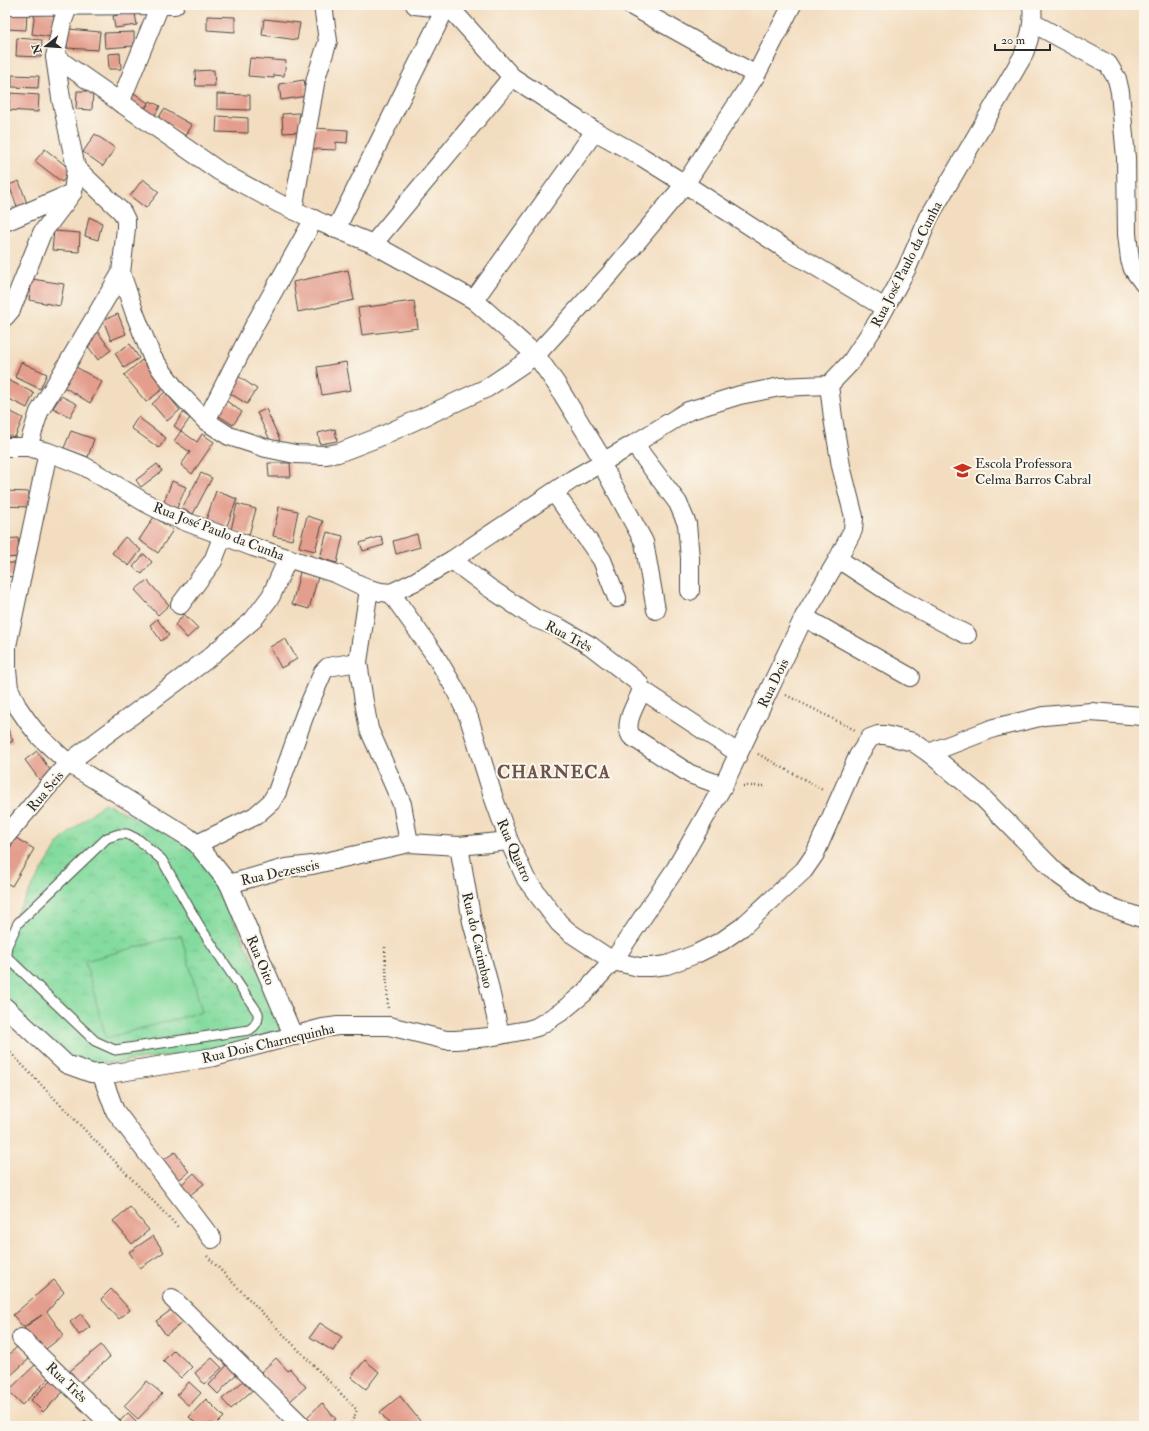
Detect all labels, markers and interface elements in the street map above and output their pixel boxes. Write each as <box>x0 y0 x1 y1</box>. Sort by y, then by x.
north arrow <box>26 26 66 66</box>
scale bar <box>995 26 1050 52</box>
text: 20 m <box>1001 33 1026 48</box>
text: N <box>29 41 45 56</box>
street label: Rua José Paulo da Cunha <box>867 198 946 330</box>
place label: Escola Professora Celma Barros Cabral <box>975 455 1092 488</box>
school or university icon: Escola Professora Celma Barros Cabral <box>952 461 972 481</box>
street label: Rua José Paulo da Cunha <box>151 499 287 564</box>
street label: Rua Três <box>542 617 595 656</box>
street label: Rua Dois <box>754 656 793 711</box>
district label: CHARNECA <box>497 761 611 784</box>
street label: Rua Seis <box>23 767 67 815</box>
street label: Rua Quatro <box>493 816 536 885</box>
street label: Rua Dezesseis <box>239 856 321 889</box>
street label: Rua do Cacimbao <box>458 891 497 990</box>
street label: Rua Oito <box>243 933 279 988</box>
street label: Rua Dois Charnequinha <box>200 1020 336 1067</box>
street label: Rua Três <box>43 1359 91 1406</box>

